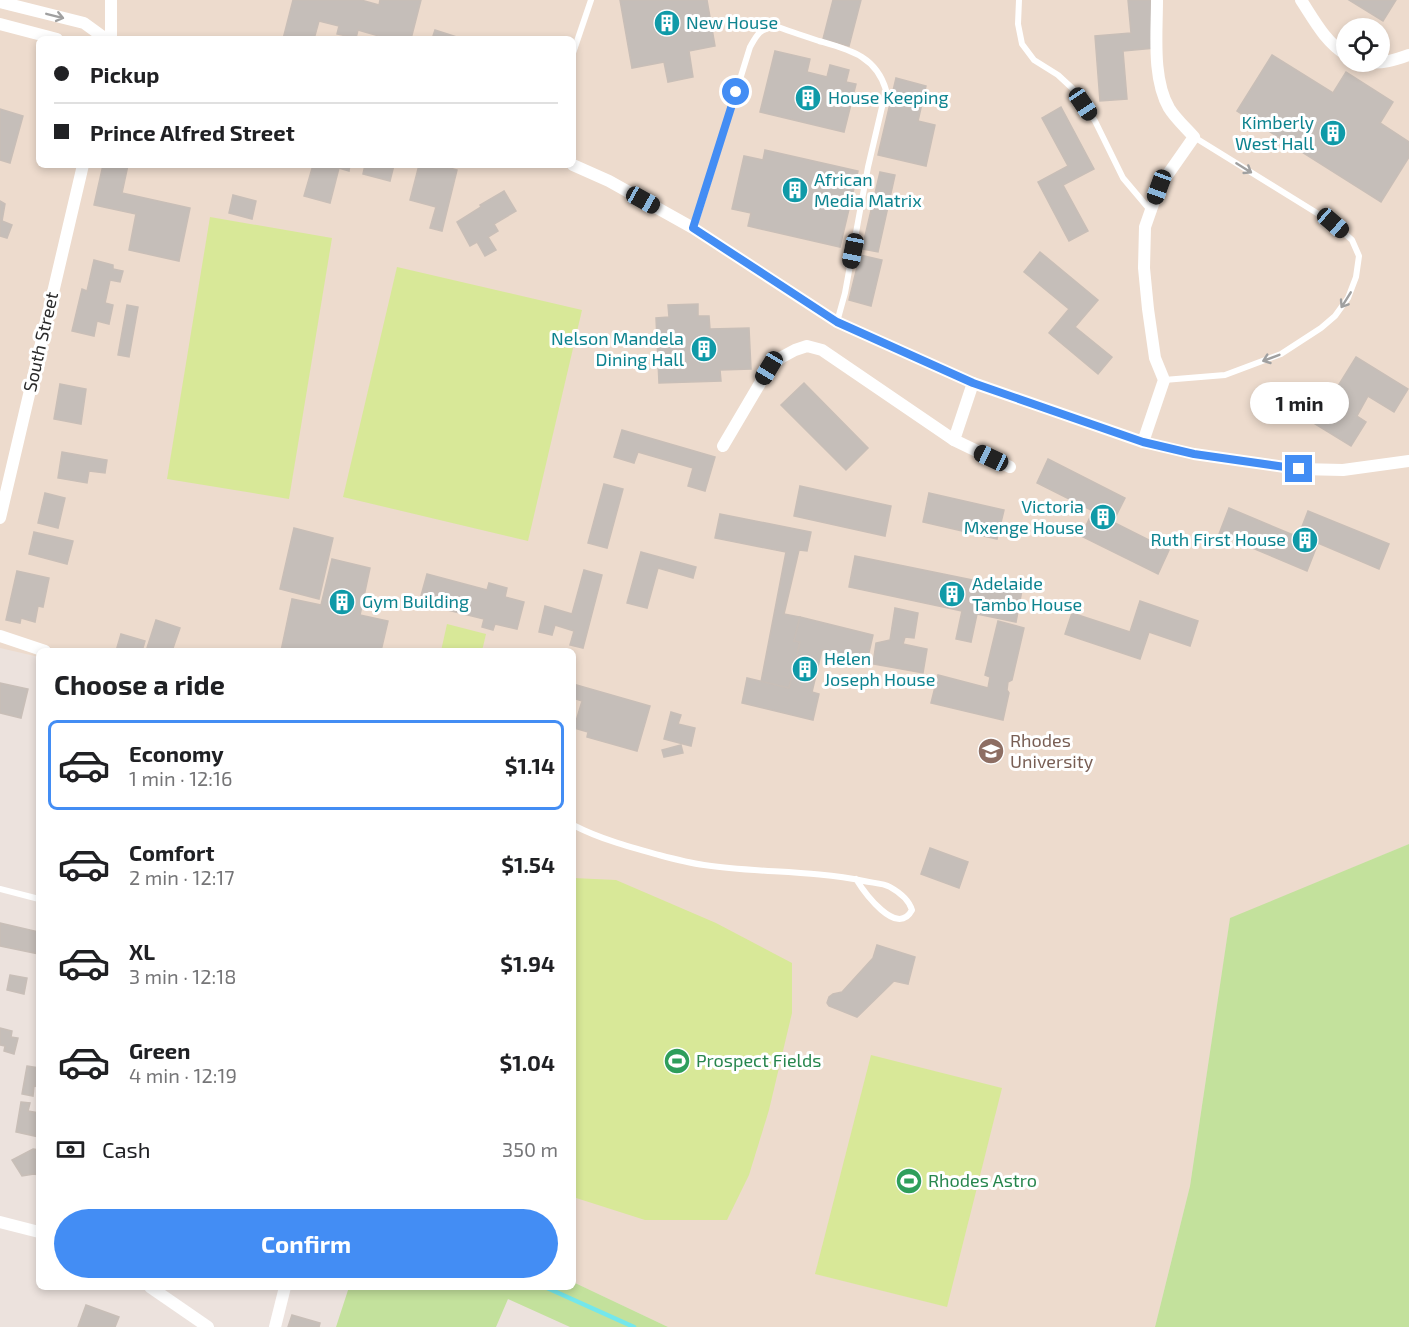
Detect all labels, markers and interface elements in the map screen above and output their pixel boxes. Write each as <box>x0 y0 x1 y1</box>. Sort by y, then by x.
building icon: New House <box>652 8 682 38</box>
one-way arrow <box>45 11 64 22</box>
place label: New House <box>686 11 778 33</box>
map controls <box>1336 18 1390 72</box>
button: locate <box>1336 18 1390 72</box>
text: Pickup <box>90 61 159 87</box>
route start <box>722 78 749 105</box>
building icon: House Keeping <box>793 83 823 113</box>
car <box>1065 84 1101 124</box>
place label: House Keeping <box>828 86 948 108</box>
place label: Kimberly West Hall <box>1235 111 1315 154</box>
building icon: Kimberly West Hall <box>1318 118 1348 148</box>
text: Prince Alfred Street <box>90 119 295 145</box>
one-way arrow <box>1235 161 1252 174</box>
car <box>1144 167 1174 207</box>
place label: African Media Matrix <box>814 168 922 211</box>
building icon: African Media Matrix <box>780 175 810 205</box>
car <box>623 183 663 217</box>
car <box>1314 204 1352 242</box>
car <box>841 232 865 270</box>
street label: South Street <box>18 290 62 394</box>
one-way arrow <box>1339 291 1351 308</box>
place label: Nelson Mandela Dining Hall <box>551 327 685 370</box>
building icon: Nelson Mandela Dining Hall <box>689 334 719 364</box>
car <box>752 348 786 388</box>
one-way arrow <box>1262 353 1280 364</box>
callout: 1 min <box>1250 382 1348 424</box>
text: 1 min <box>1275 391 1324 415</box>
car <box>971 442 1011 474</box>
route end <box>1285 455 1312 482</box>
place label: Victoria Mxenge House <box>964 495 1084 538</box>
building icon: Victoria Mxenge House <box>1088 502 1118 532</box>
building icon: Ruth First House <box>1290 525 1320 555</box>
place label: Ruth First House <box>1151 528 1286 550</box>
place label: Adelaide Tambo House <box>972 572 1082 615</box>
building icon: Adelaide Tambo House <box>937 579 967 609</box>
building icon: Gym Building <box>327 587 357 617</box>
place label: Gym Building <box>362 590 469 612</box>
place label: Helen Joseph House <box>824 647 935 690</box>
building icon: Helen Joseph House <box>790 654 820 684</box>
text: Choose a ride <box>54 668 225 700</box>
place label: Rhodes University <box>1010 729 1094 772</box>
school or university icon: Rhodes University <box>976 736 1006 766</box>
icon: car <box>57 738 111 792</box>
text: Economy <box>129 740 224 766</box>
text: $1.14 <box>505 752 555 778</box>
text: 1 min · 12:16 <box>129 766 232 790</box>
icon: car <box>57 837 111 891</box>
text: Comfort <box>129 839 214 865</box>
text: $1.54 <box>501 851 555 877</box>
text: 2 min · 12:17 <box>129 865 235 889</box>
icon: car <box>57 936 111 990</box>
text: XL <box>129 938 155 964</box>
text: $1.94 <box>500 950 555 976</box>
text: 3 min · 12:18 <box>129 964 236 988</box>
icon: car <box>57 1035 111 1089</box>
text: Green <box>129 1037 191 1063</box>
sports icon: Prospect Fields <box>662 1046 692 1076</box>
text: $1.04 <box>499 1049 555 1075</box>
place label: Prospect Fields <box>696 1049 821 1071</box>
text: 4 min · 12:19 <box>129 1063 237 1087</box>
icon: cash <box>54 1133 87 1166</box>
text: Cash <box>102 1136 151 1162</box>
text: 350 m <box>502 1137 558 1161</box>
sports icon: Rhodes Astro <box>894 1166 924 1196</box>
place label: Rhodes Astro <box>928 1169 1037 1191</box>
button: Confirm <box>54 1209 558 1278</box>

